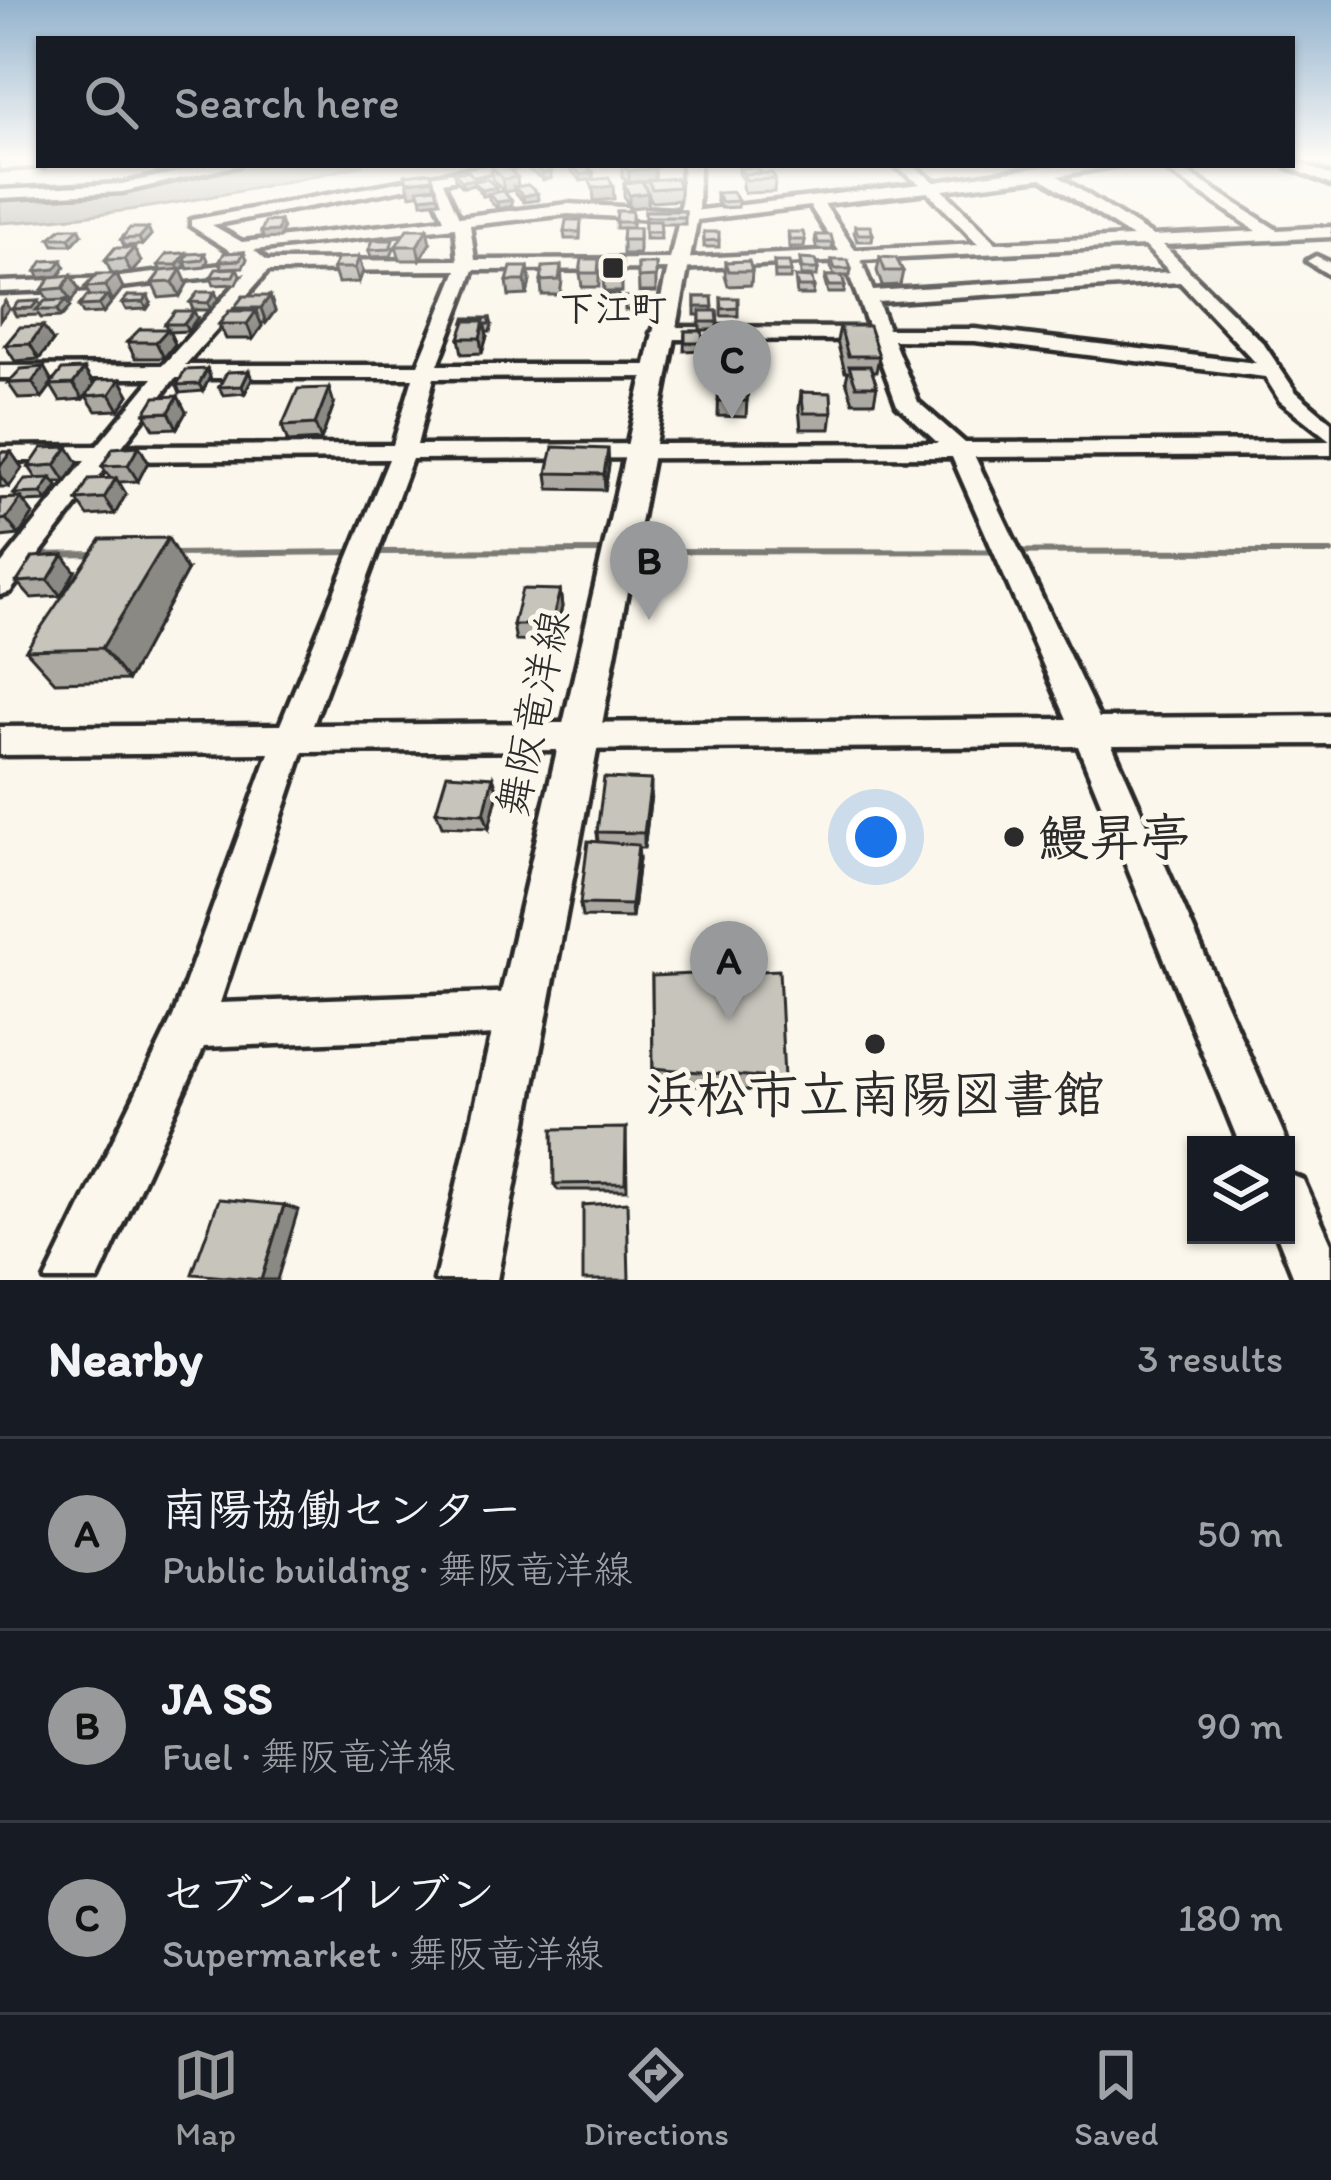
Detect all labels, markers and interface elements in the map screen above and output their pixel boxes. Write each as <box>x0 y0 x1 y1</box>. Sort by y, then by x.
search box <box>36 36 1295 168</box>
icon: search <box>78 69 144 135</box>
text: Search here <box>174 75 400 129</box>
marker: 下江町 <box>600 255 626 281</box>
place label: 下江町 <box>559 287 667 330</box>
pin: C <box>693 320 771 419</box>
pin: B <box>610 521 688 620</box>
street label: 舞阪竜洋線 <box>486 605 580 821</box>
your location <box>846 807 906 867</box>
place label: 鰻昇亭 <box>1038 807 1191 868</box>
marker: 鰻昇亭 <box>1001 824 1027 850</box>
pin: A <box>690 921 768 1020</box>
marker: 浜松市立南陽図書館 <box>862 1031 888 1057</box>
place label: 浜松市立南陽図書館 <box>645 1064 1105 1125</box>
map controls <box>1187 1136 1295 1244</box>
button: layers <box>1187 1136 1295 1244</box>
text: Nearby <box>48 1328 203 1389</box>
text: 3 results <box>1137 1335 1283 1382</box>
text: 南陽協働センター <box>162 1482 522 1536</box>
text: A <box>75 1510 99 1557</box>
text: 50 m <box>1197 1510 1283 1557</box>
text: Public building · 舞阪竜洋線 <box>162 1546 632 1593</box>
text: JA SS <box>162 1671 273 1725</box>
text: B <box>74 1702 100 1749</box>
text: 90 m <box>1197 1702 1283 1749</box>
text: Fuel · 舞阪竜洋線 <box>162 1733 455 1780</box>
text: セブン-イレブン <box>162 1866 495 1920</box>
text: C <box>74 1894 100 1941</box>
text: 180 m <box>1178 1894 1283 1941</box>
text: Supermarket · 舞阪竜洋線 <box>162 1930 603 1977</box>
tab: Map <box>173 2042 239 2153</box>
tab: Directions <box>584 2042 729 2153</box>
tab: Saved <box>1074 2042 1158 2153</box>

